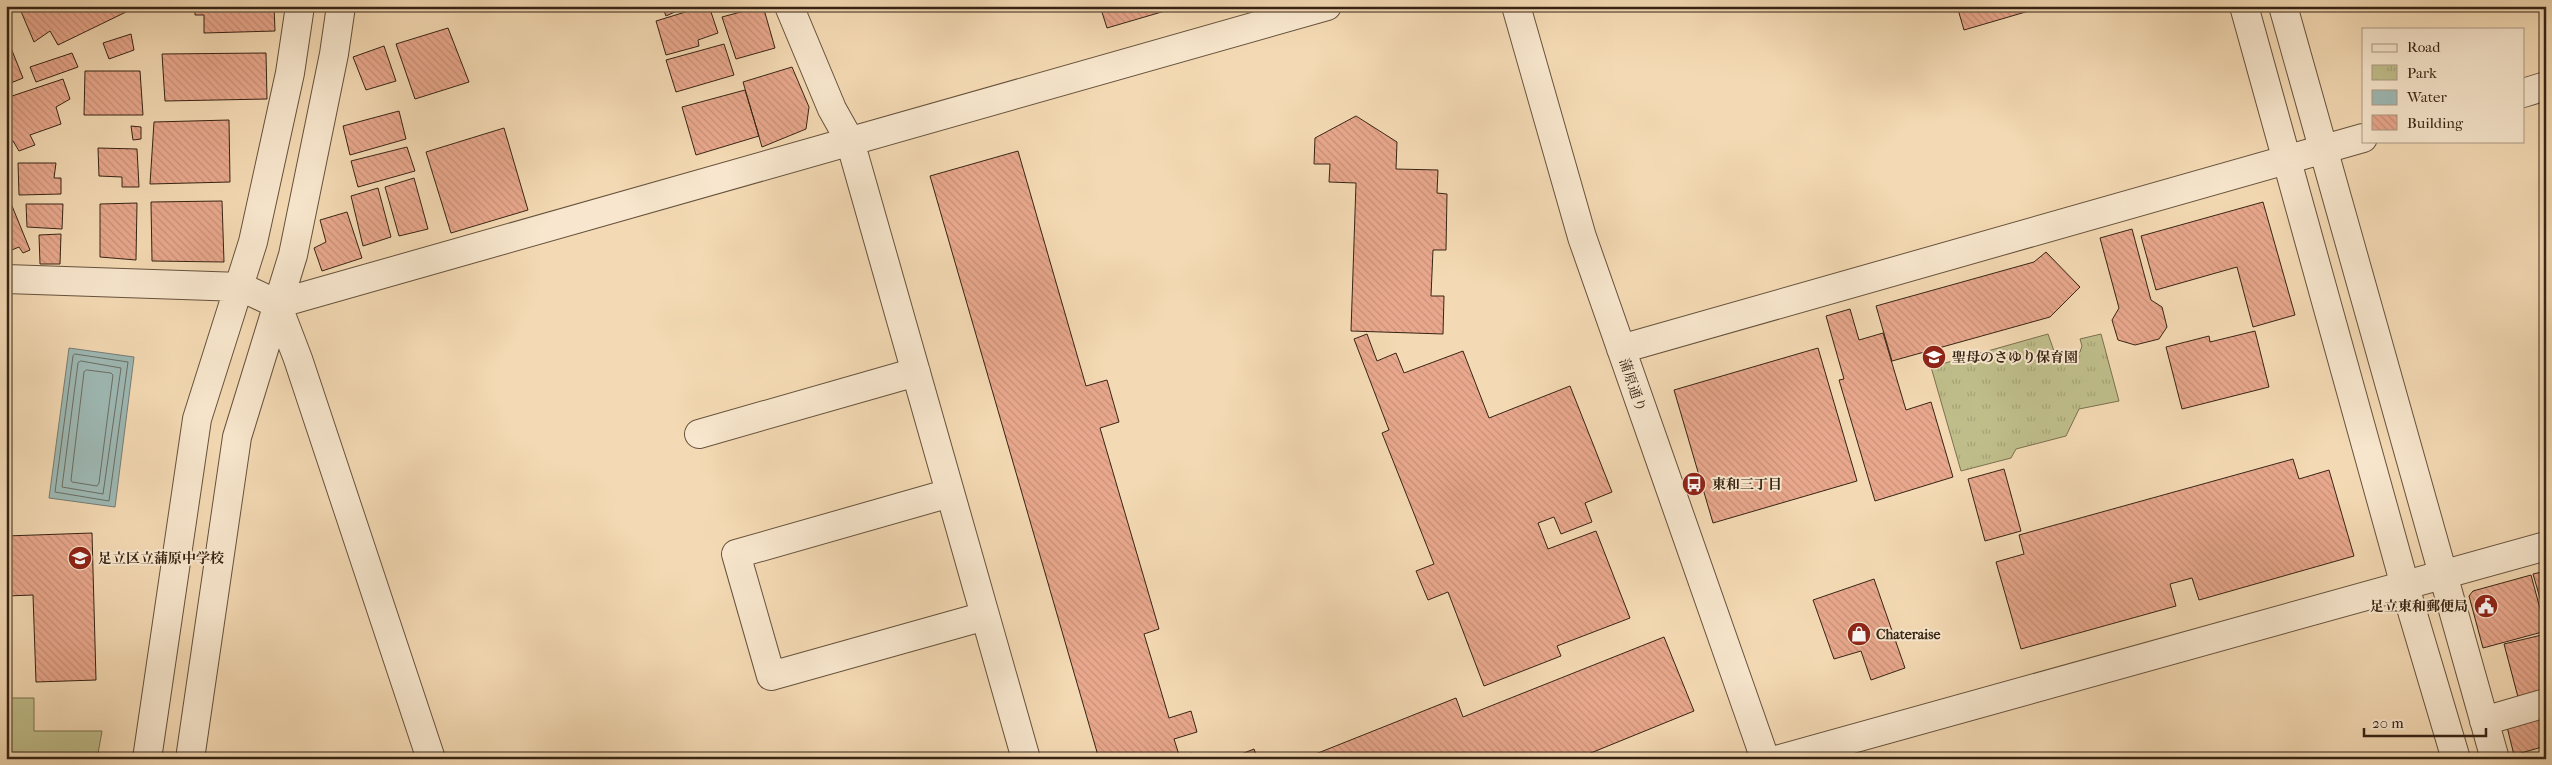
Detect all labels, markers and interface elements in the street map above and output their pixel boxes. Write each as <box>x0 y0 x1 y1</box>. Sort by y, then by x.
legend <box>2362 28 2524 142</box>
text: Road <box>2407 38 2441 56</box>
text: Park <box>2407 64 2437 82</box>
text: Water <box>2406 88 2447 106</box>
text: Building <box>2407 114 2464 132</box>
school or university icon: 聖母のさゆり保育園 <box>1921 344 1947 370</box>
place label: 聖母のさゆり保育園 <box>1952 349 2078 366</box>
street label: 蒲原通り <box>1615 356 1650 414</box>
bus stop icon: 東和三丁目 <box>1681 471 1707 497</box>
place label: 東和三丁目 <box>1712 476 1782 493</box>
school or university icon: 足立区立蒲原中学校 <box>67 545 93 571</box>
place label: 足立区立蒲原中学校 <box>98 550 224 567</box>
public building icon: 足立東和郵便局 <box>2473 593 2499 619</box>
place label: 足立東和郵便局 <box>2370 598 2468 615</box>
shop icon: Chateraise <box>1846 621 1872 647</box>
place label: Chateraise <box>1876 626 1940 643</box>
scale bar <box>2364 705 2487 737</box>
text: 20 m <box>2372 714 2404 732</box>

